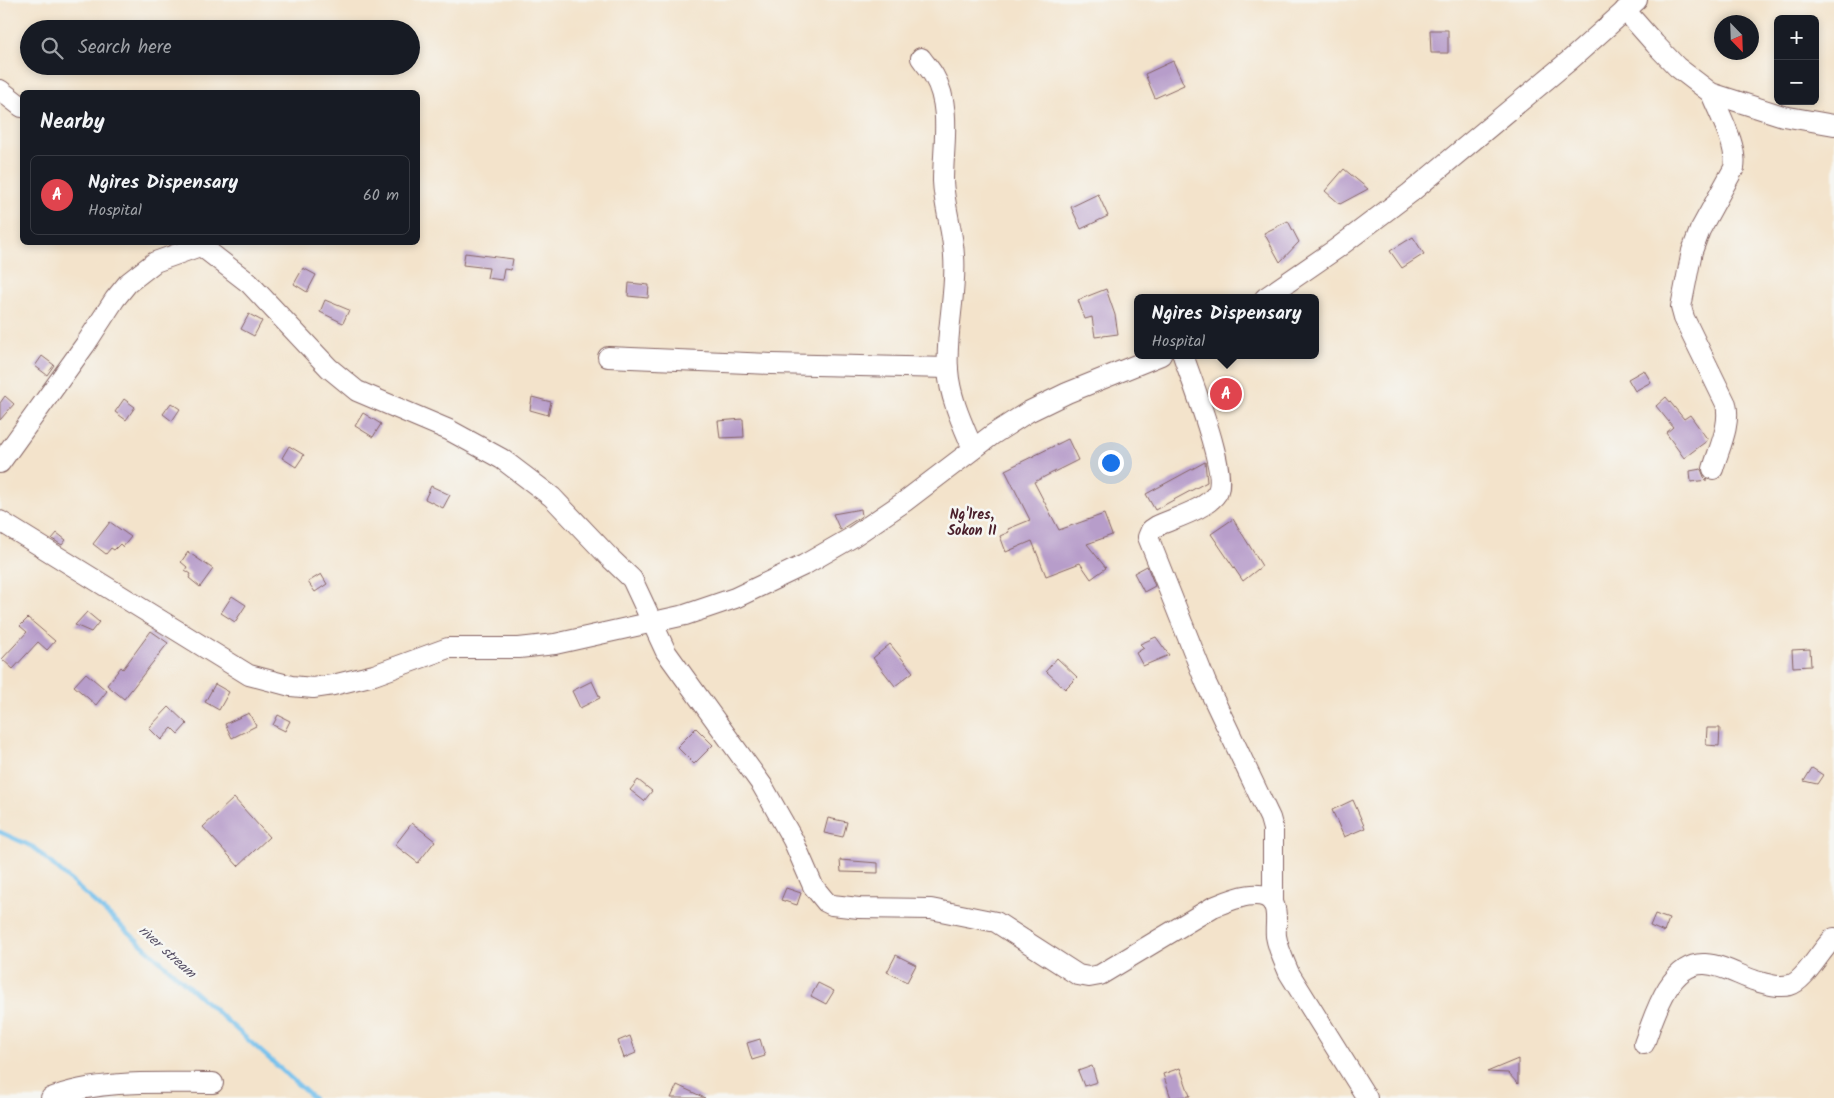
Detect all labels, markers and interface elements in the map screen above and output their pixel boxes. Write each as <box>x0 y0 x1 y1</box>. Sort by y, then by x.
north arrow <box>1714 15 1759 60</box>
map controls <box>1774 15 1819 105</box>
button: + <box>1774 15 1819 60</box>
search box <box>20 20 420 75</box>
text: Search here <box>78 33 172 63</box>
icon: search <box>38 34 66 62</box>
button: − <box>1774 60 1819 105</box>
text: Nearby <box>40 106 105 139</box>
text: Ngires Dispensary <box>88 168 238 198</box>
text: A <box>52 183 62 208</box>
text: 60 m <box>363 183 399 208</box>
text: Hospital <box>88 198 142 223</box>
popup <box>1134 294 1319 359</box>
text: Ngires Dispensary <box>1151 299 1302 329</box>
text: Hospital <box>1151 329 1205 354</box>
pin: A <box>1210 375 1242 413</box>
your location <box>1098 450 1124 476</box>
district label: Ng'lres, Sokon II <box>947 504 997 542</box>
water label: river stream <box>133 920 202 985</box>

